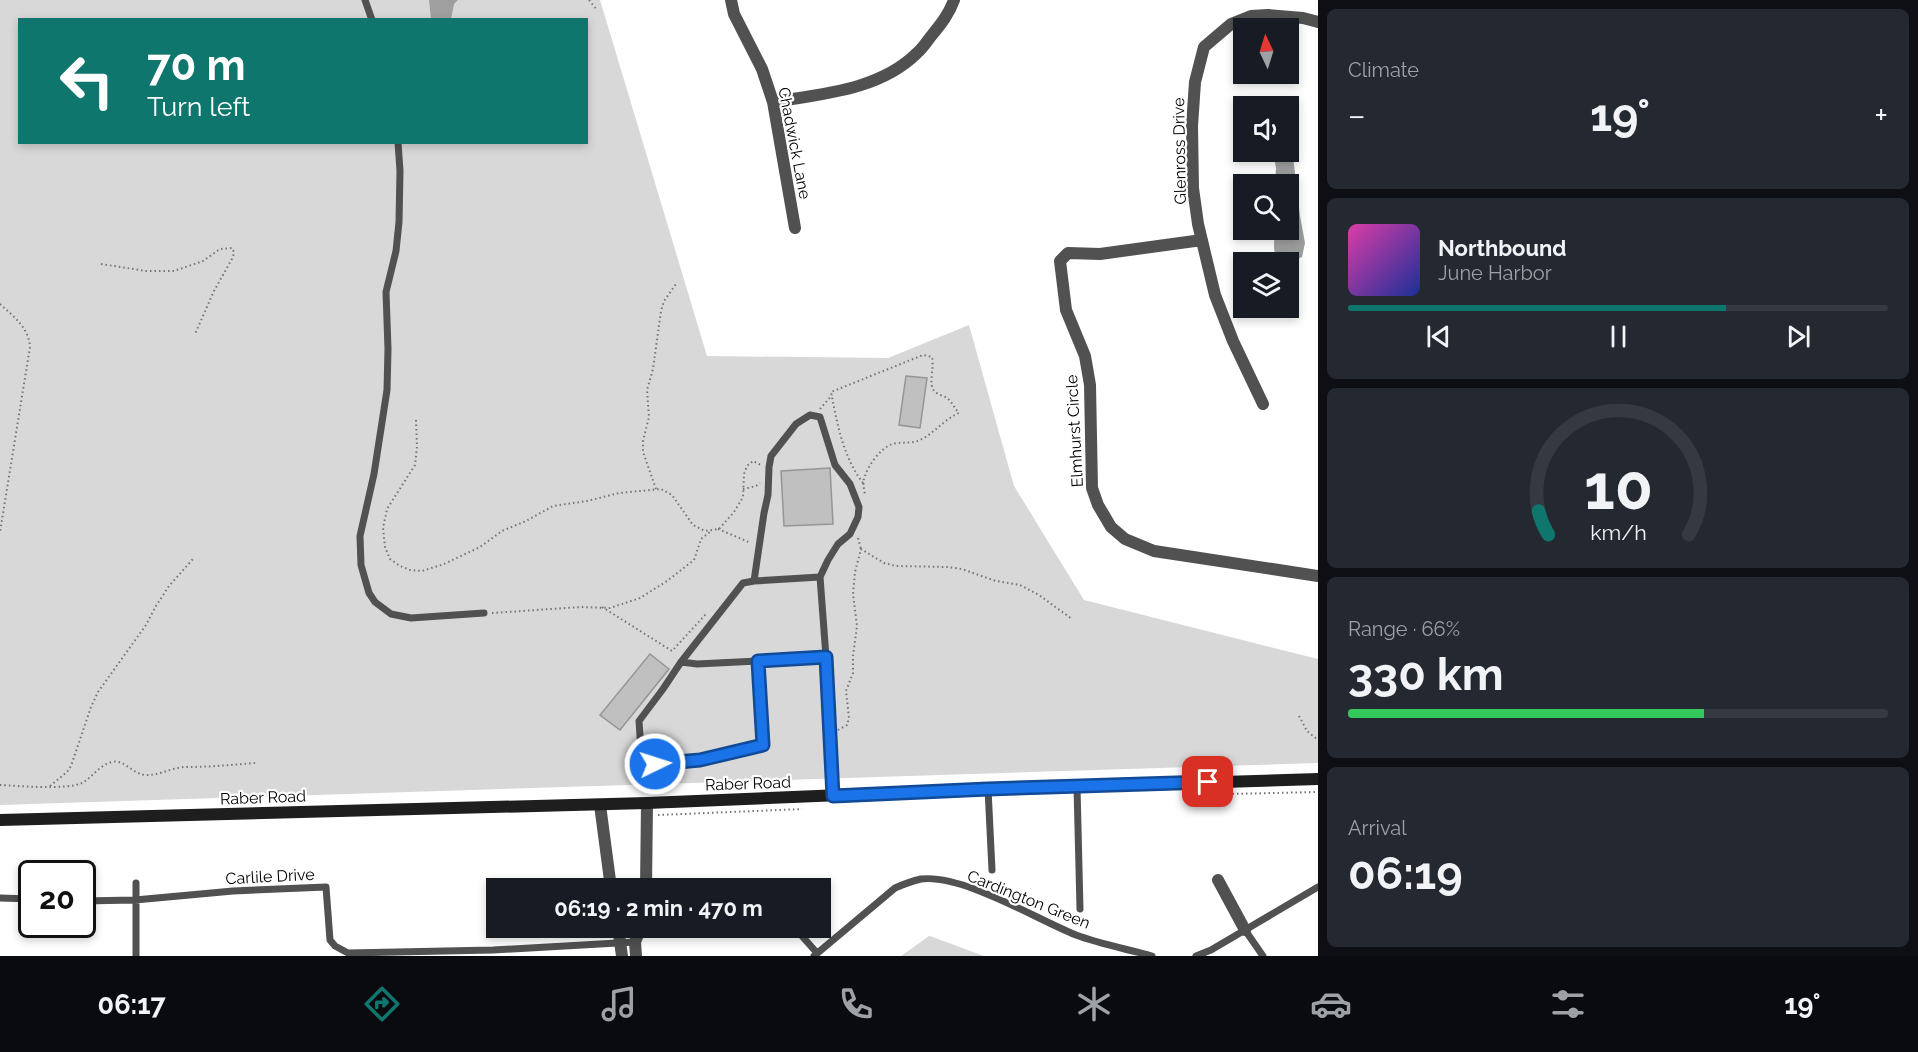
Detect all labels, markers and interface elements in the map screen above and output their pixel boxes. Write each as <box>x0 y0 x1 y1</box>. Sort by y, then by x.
north arrow <box>1233 18 1299 84</box>
map controls <box>1233 18 1299 318</box>
text: 70 m <box>147 41 246 90</box>
icon: left <box>48 42 126 120</box>
text: Climate <box>1348 58 1419 82</box>
street label: Chadwick Lane <box>774 86 815 201</box>
text: 19° <box>1590 89 1650 142</box>
text: Turn left <box>147 91 250 122</box>
button: sound <box>1233 96 1299 162</box>
text: − <box>1348 96 1366 135</box>
text: + <box>1874 96 1888 135</box>
street label: Glenross Drive <box>1169 97 1190 205</box>
button: search <box>1233 174 1299 240</box>
text: Northbound <box>1438 235 1567 261</box>
button: layers <box>1233 252 1299 318</box>
text: June Harbor <box>1438 261 1552 285</box>
icon: previous <box>1422 320 1455 353</box>
icon: pause <box>1602 320 1635 353</box>
icon: next <box>1782 320 1815 353</box>
street label: Elmhurst Circle <box>1062 374 1087 488</box>
text: 10 <box>1583 450 1653 524</box>
text: km/h <box>1590 520 1646 545</box>
text: Range · 66% <box>1348 617 1460 641</box>
text: 330 km <box>1348 648 1504 701</box>
position arrow <box>623 732 687 796</box>
pin <box>1182 756 1233 807</box>
icon: arrive <box>1191 765 1224 798</box>
street label: Raber Road <box>705 773 791 794</box>
street label: Raber Road <box>220 787 306 808</box>
text: Arrival <box>1348 816 1407 840</box>
text: 06:19 <box>1348 847 1463 900</box>
speed limit sign: 20 <box>18 860 96 938</box>
street label: Carlile Drive <box>225 865 315 888</box>
street label: Cardington Green <box>965 866 1093 933</box>
text: 06:19 · 2 min · 470 m <box>554 895 763 921</box>
icon: directions <box>361 983 403 1025</box>
icon: music <box>598 983 640 1025</box>
icon: phone <box>835 983 877 1025</box>
icon: climate <box>1073 983 1115 1025</box>
icon: car <box>1310 983 1352 1025</box>
icon: filters <box>1547 983 1589 1025</box>
text: 06:17 <box>98 989 166 1020</box>
text: 19° <box>1784 989 1820 1020</box>

